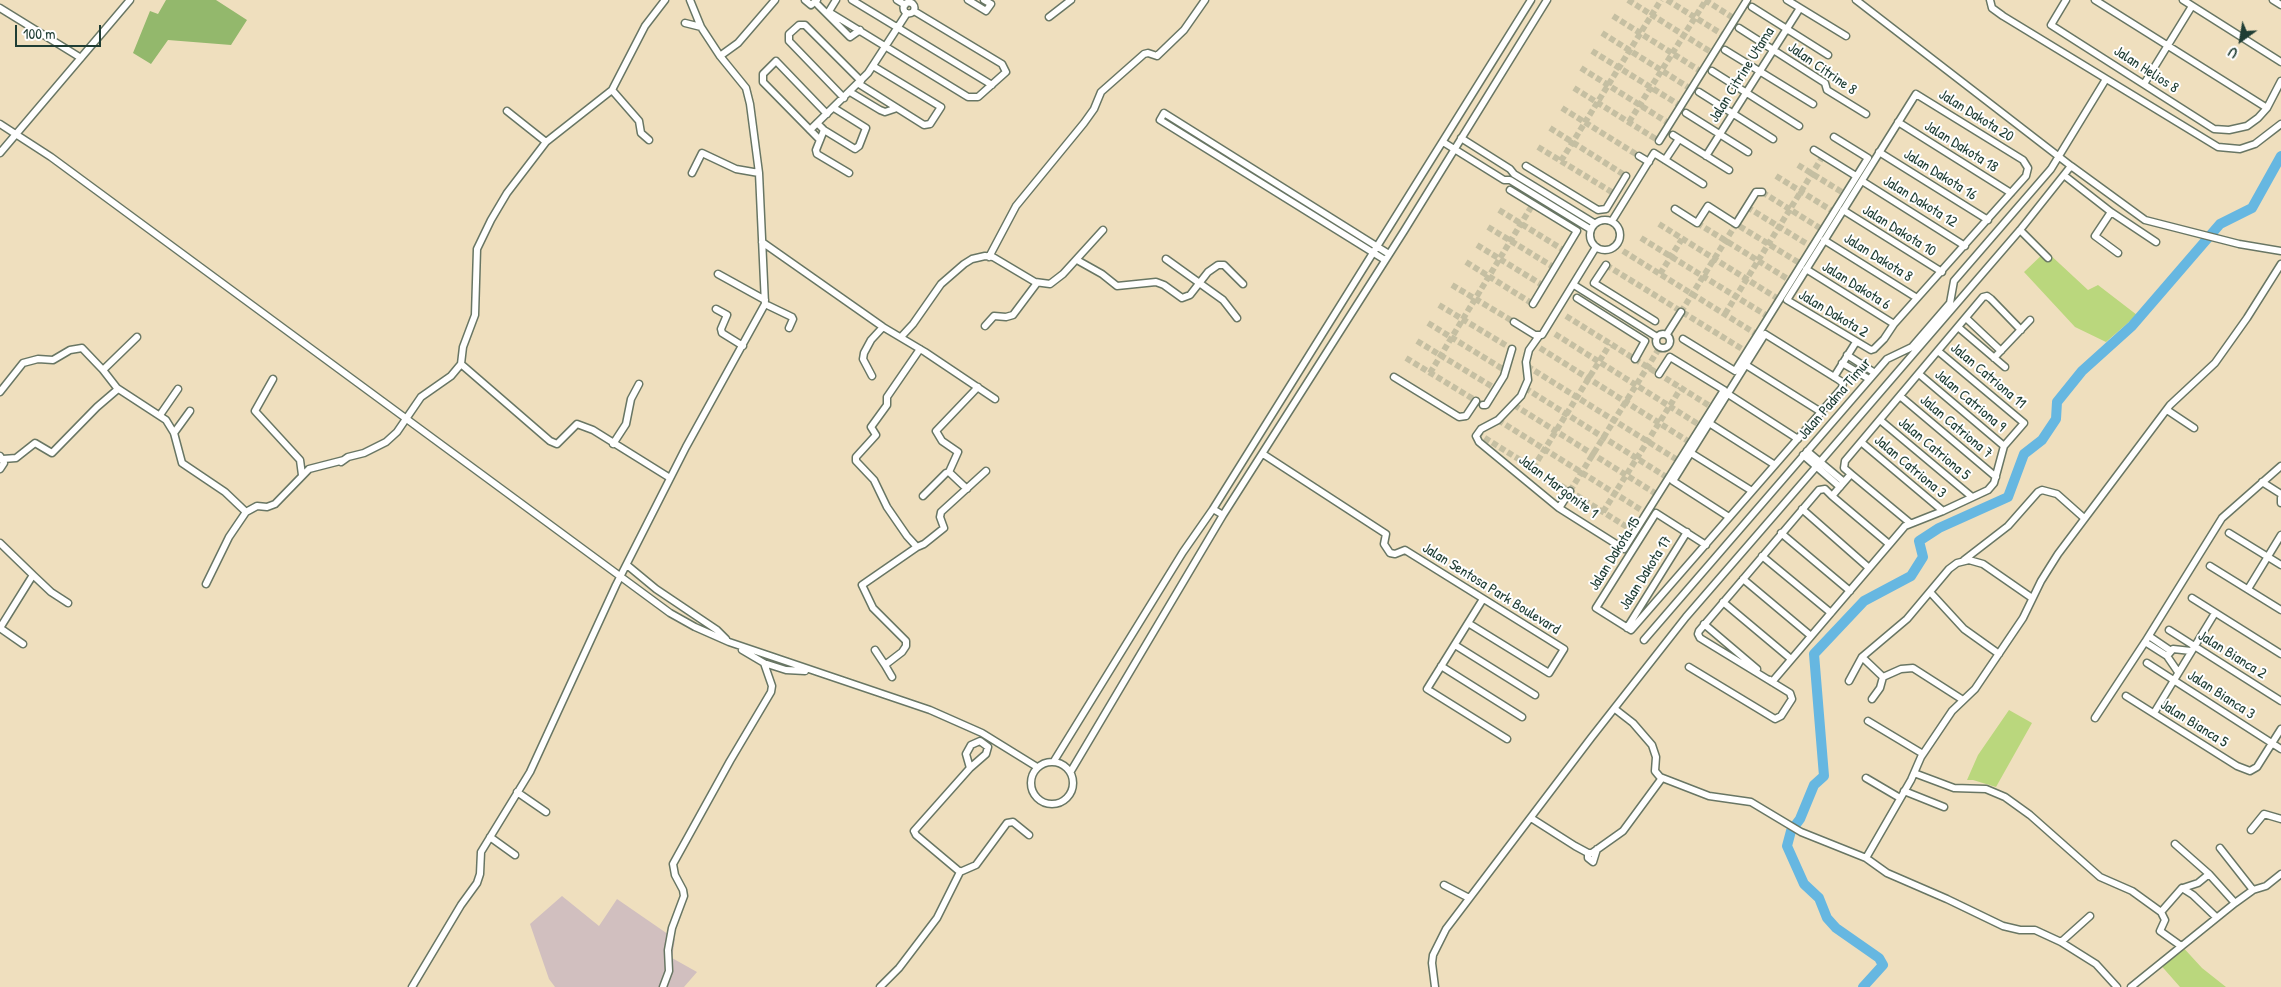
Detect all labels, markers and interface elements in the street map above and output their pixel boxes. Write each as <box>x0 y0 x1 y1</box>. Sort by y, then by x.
scale bar <box>18 15 104 47</box>
north arrow <box>2216 15 2266 65</box>
text: 100 m <box>23 23 56 44</box>
street label: Jalan Citrine Utama <box>1705 24 1779 126</box>
street label: Jalan Citrine 8 <box>1784 39 1860 99</box>
street label: Jalan Helios 8 <box>2110 42 2182 98</box>
text: U <box>2224 43 2241 63</box>
street label: Jalan Dakota 20 <box>1935 86 2017 146</box>
street label: Jalan Dakota 18 <box>1921 117 2001 177</box>
street label: Jalan Dakota 16 <box>1900 145 1980 205</box>
street label: Jalan Dakota 12 <box>1880 172 1960 232</box>
street label: Jalan Dakota 10 <box>1859 201 1939 261</box>
street label: Jalan Dakota 8 <box>1840 230 1916 286</box>
street label: Jalan Dakota 6 <box>1818 258 1894 314</box>
street label: Jalan Dakota 2 <box>1795 286 1871 342</box>
street label: Jalan Catriona 11 <box>1947 339 2029 413</box>
street label: Jalan Padma Timur <box>1795 354 1875 444</box>
street label: Jalan Catriona 9 <box>1931 366 2009 436</box>
street label: Jalan Catriona 7 <box>1916 391 1996 463</box>
street label: Jalan Catriona 5 <box>1894 414 1974 484</box>
street label: Jalan Catriona 3 <box>1870 432 1950 502</box>
street label: Jalan Margonite 1 <box>1515 451 1601 523</box>
street label: Jalan Dakota 15 <box>1585 514 1645 594</box>
street label: Jalan Dakota 17 <box>1616 533 1676 613</box>
street label: Jalan Sentosa Park Boulevard <box>1419 539 1563 639</box>
street label: Jalan Bianca 2 <box>2194 627 2270 683</box>
street label: Jalan Bianca 3 <box>2184 666 2258 724</box>
street label: Jalan Bianca 5 <box>2157 696 2231 752</box>

